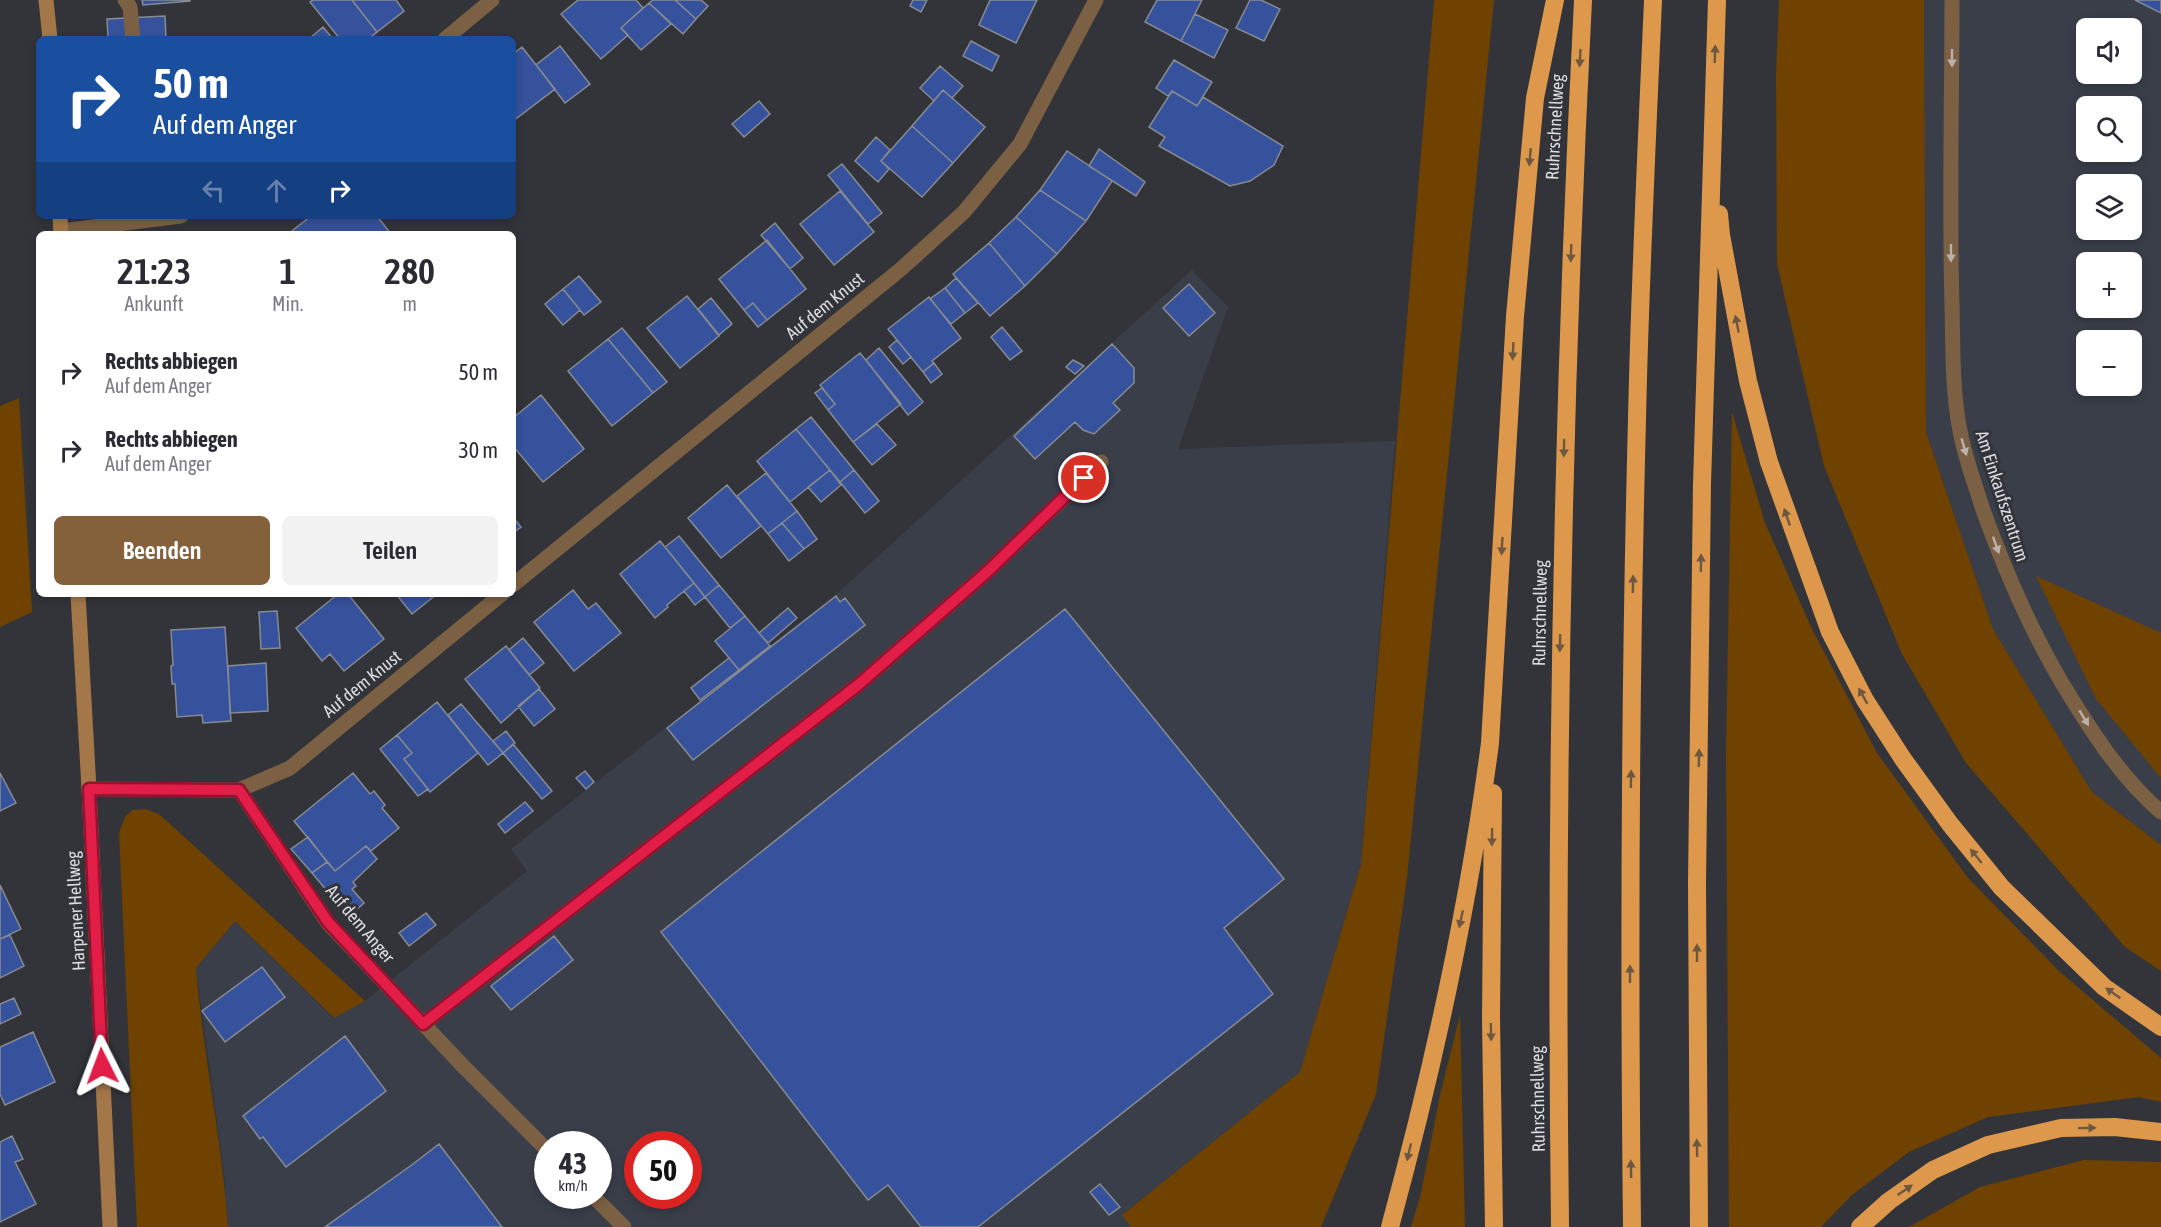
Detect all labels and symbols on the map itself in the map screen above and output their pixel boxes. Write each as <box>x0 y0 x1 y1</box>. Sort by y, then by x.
one-way arrow <box>1710 45 1719 64</box>
one-way arrow <box>1575 49 1584 68</box>
one-way arrow <box>1947 49 1957 68</box>
street label: Ruhrschnellweg <box>1541 73 1568 181</box>
one-way arrow <box>1525 147 1534 166</box>
one-way arrow <box>1566 244 1575 263</box>
one-way arrow <box>1946 244 1956 263</box>
street label: Auf dem Knust <box>781 268 868 344</box>
one-way arrow <box>1732 314 1741 333</box>
one-way arrow <box>1509 342 1518 361</box>
street label: Am Einkaufszentrum <box>1971 428 2034 564</box>
one-way arrow <box>1560 439 1569 458</box>
one-way arrow <box>1960 439 1969 457</box>
pin <box>1058 452 1109 503</box>
one-way arrow <box>1782 508 1792 526</box>
one-way arrow <box>1498 536 1507 555</box>
one-way arrow <box>1991 536 2001 554</box>
one-way arrow <box>1696 553 1706 572</box>
street label: Ruhrschnellweg <box>1528 559 1551 666</box>
one-way arrow <box>1628 574 1638 593</box>
one-way arrow <box>1555 634 1565 653</box>
street label: Auf dem Knust <box>318 646 405 722</box>
one-way arrow <box>1858 688 1868 705</box>
one-way arrow <box>2078 710 2089 726</box>
one-way arrow <box>1694 748 1704 767</box>
one-way arrow <box>1626 769 1635 788</box>
one-way arrow <box>1487 828 1497 847</box>
one-way arrow <box>1970 848 1982 863</box>
street label: Harpener Hellweg <box>62 850 89 971</box>
street label: Auf dem Anger <box>322 880 400 968</box>
one-way arrow <box>1456 910 1465 929</box>
one-way arrow <box>1692 943 1702 962</box>
one-way arrow <box>1625 964 1635 983</box>
one-way arrow <box>2105 988 2121 999</box>
one-way arrow <box>1486 1023 1496 1042</box>
position arrow <box>70 1034 134 1098</box>
street label: Ruhrschnellweg <box>1526 1045 1549 1152</box>
one-way arrow <box>2077 1123 2096 1132</box>
speed limit sign: 50 <box>624 1131 702 1209</box>
one-way arrow <box>1693 1138 1702 1157</box>
one-way arrow <box>1404 1143 1413 1162</box>
one-way arrow <box>1627 1159 1636 1178</box>
one-way arrow <box>1897 1185 1913 1196</box>

